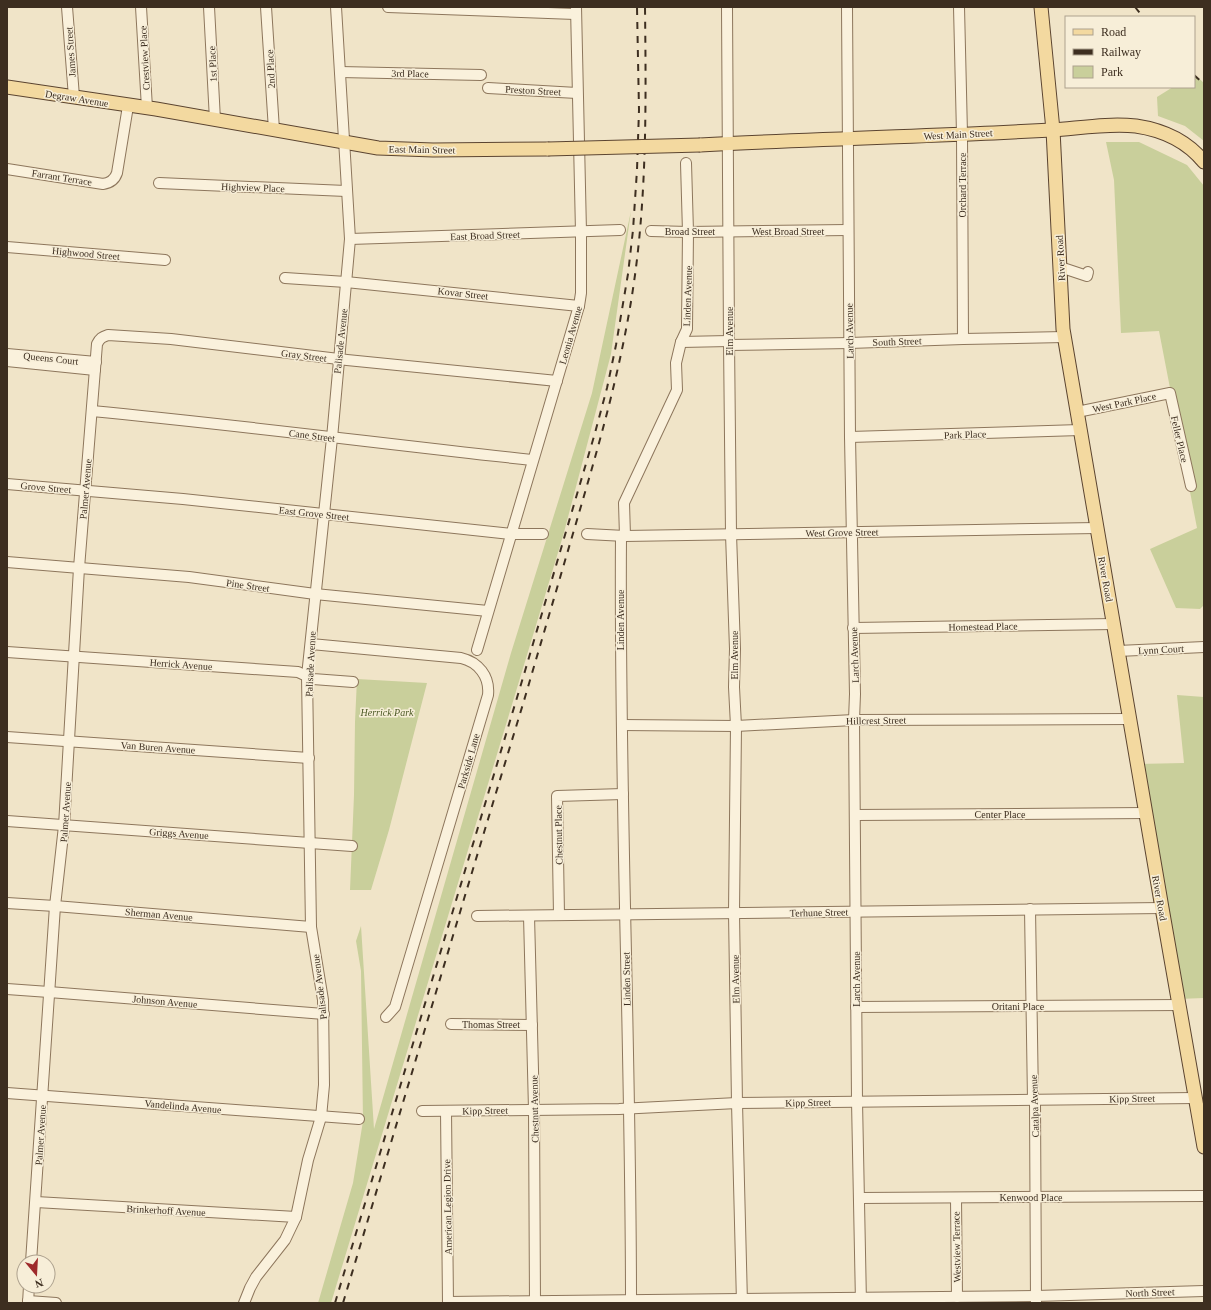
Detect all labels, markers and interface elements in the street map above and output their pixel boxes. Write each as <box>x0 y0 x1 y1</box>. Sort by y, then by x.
legend <box>1065 16 1195 88</box>
street label: Crestview Place <box>137 25 152 91</box>
text: Road <box>1101 25 1126 39</box>
street label: James Street <box>63 26 78 77</box>
street label: 1st Place <box>206 45 219 82</box>
text: Railway <box>1101 45 1141 59</box>
street label: 2nd Place <box>264 49 277 89</box>
text: Park <box>1101 65 1123 79</box>
street label: 3rd Place <box>391 68 429 79</box>
street label: Preston Street <box>505 84 561 97</box>
street label: Degraw Avenue <box>44 88 110 109</box>
street label: West Main Street <box>923 127 993 142</box>
street label: East Main Street <box>389 143 456 156</box>
street label: Orchard Terrace <box>957 152 968 217</box>
street label: Farrant Terrace <box>31 167 93 188</box>
street label: Highview Place <box>221 181 286 194</box>
street label: Broad Street <box>665 226 715 237</box>
street label: West Broad Street <box>752 226 824 237</box>
street label: East Broad Street <box>450 229 520 242</box>
street label: River Road <box>1054 235 1067 281</box>
street label: Highwood Street <box>52 245 121 262</box>
street label: Linden Avenue <box>681 265 694 327</box>
street label: Kovar Street <box>437 285 489 302</box>
street label: Larch Avenue <box>844 303 855 359</box>
street label: Leonia Avenue <box>557 304 584 366</box>
street label: Elm Avenue <box>724 306 735 355</box>
street label: Palisade Avenue <box>332 307 349 374</box>
street label: South Street <box>872 335 922 348</box>
street label: Gray Street <box>281 347 328 364</box>
street label: Queens Court <box>23 350 79 367</box>
street label: West Park Place <box>1091 390 1157 415</box>
street label: Feller Place <box>1169 415 1190 464</box>
street label: Cane Street <box>288 427 336 444</box>
street label: Park Place <box>944 428 987 441</box>
street label: Palmer Avenue <box>77 458 94 520</box>
street label: Grove Street <box>20 480 72 495</box>
street label: East Grove Street <box>278 504 350 523</box>
street label: West Grove Street <box>805 526 879 539</box>
street label: River Road <box>1096 556 1115 603</box>
street label: Pine Street <box>226 577 271 594</box>
street label: Linden Avenue <box>615 589 626 650</box>
street label: Homestead Place <box>948 620 1018 633</box>
street label: Larch Avenue <box>848 626 861 683</box>
street label: Palisade Avenue <box>303 630 318 697</box>
street label: Elm Avenue <box>729 630 740 679</box>
street label: Lynn Court <box>1138 643 1184 656</box>
street label: Herrick Avenue <box>149 657 213 672</box>
park label: Herrick Park <box>359 707 414 718</box>
street label: Hillcrest Street <box>846 714 906 727</box>
street label: Parkside Lane <box>455 732 482 790</box>
street label: Van Buren Avenue <box>120 739 196 756</box>
street label: Palmer Avenue <box>58 781 73 843</box>
street label: Chestnut Place <box>552 804 565 865</box>
street label: Center Place <box>975 809 1026 820</box>
street label: Griggs Avenue <box>149 826 210 841</box>
street label: River Road <box>1150 875 1169 922</box>
street label: Sherman Avenue <box>125 906 194 923</box>
street label: Terhune Street <box>790 906 849 919</box>
street label: Larch Avenue <box>851 951 862 1007</box>
street label: Linden Street <box>621 952 632 1006</box>
street label: Palisade Avenue <box>310 953 329 1020</box>
street label: Elm Avenue <box>730 954 741 1004</box>
street label: Johnson Avenue <box>132 993 198 1010</box>
street label: Oritani Place <box>992 1001 1045 1012</box>
street label: Thomas Street <box>462 1019 520 1030</box>
street label: Chestnut Avenue <box>528 1074 541 1143</box>
street label: Catalpa Avenue <box>1028 1074 1041 1138</box>
street label: Kipp Street <box>1109 1093 1155 1104</box>
street label: Kipp Street <box>785 1097 831 1108</box>
street label: Vandelinda Avenue <box>144 1098 222 1115</box>
street label: Palmer Avenue <box>33 1104 48 1166</box>
street label: Kipp Street <box>462 1105 508 1116</box>
street label: American Legion Drive <box>441 1159 454 1255</box>
street label: Kenwood Place <box>999 1192 1063 1203</box>
street label: Brinkerhoff Avenue <box>126 1203 206 1218</box>
street label: Westview Terrace <box>950 1211 963 1283</box>
north arrow <box>16 1254 56 1294</box>
text: N <box>33 1277 45 1290</box>
street label: North Street <box>1125 1286 1175 1299</box>

